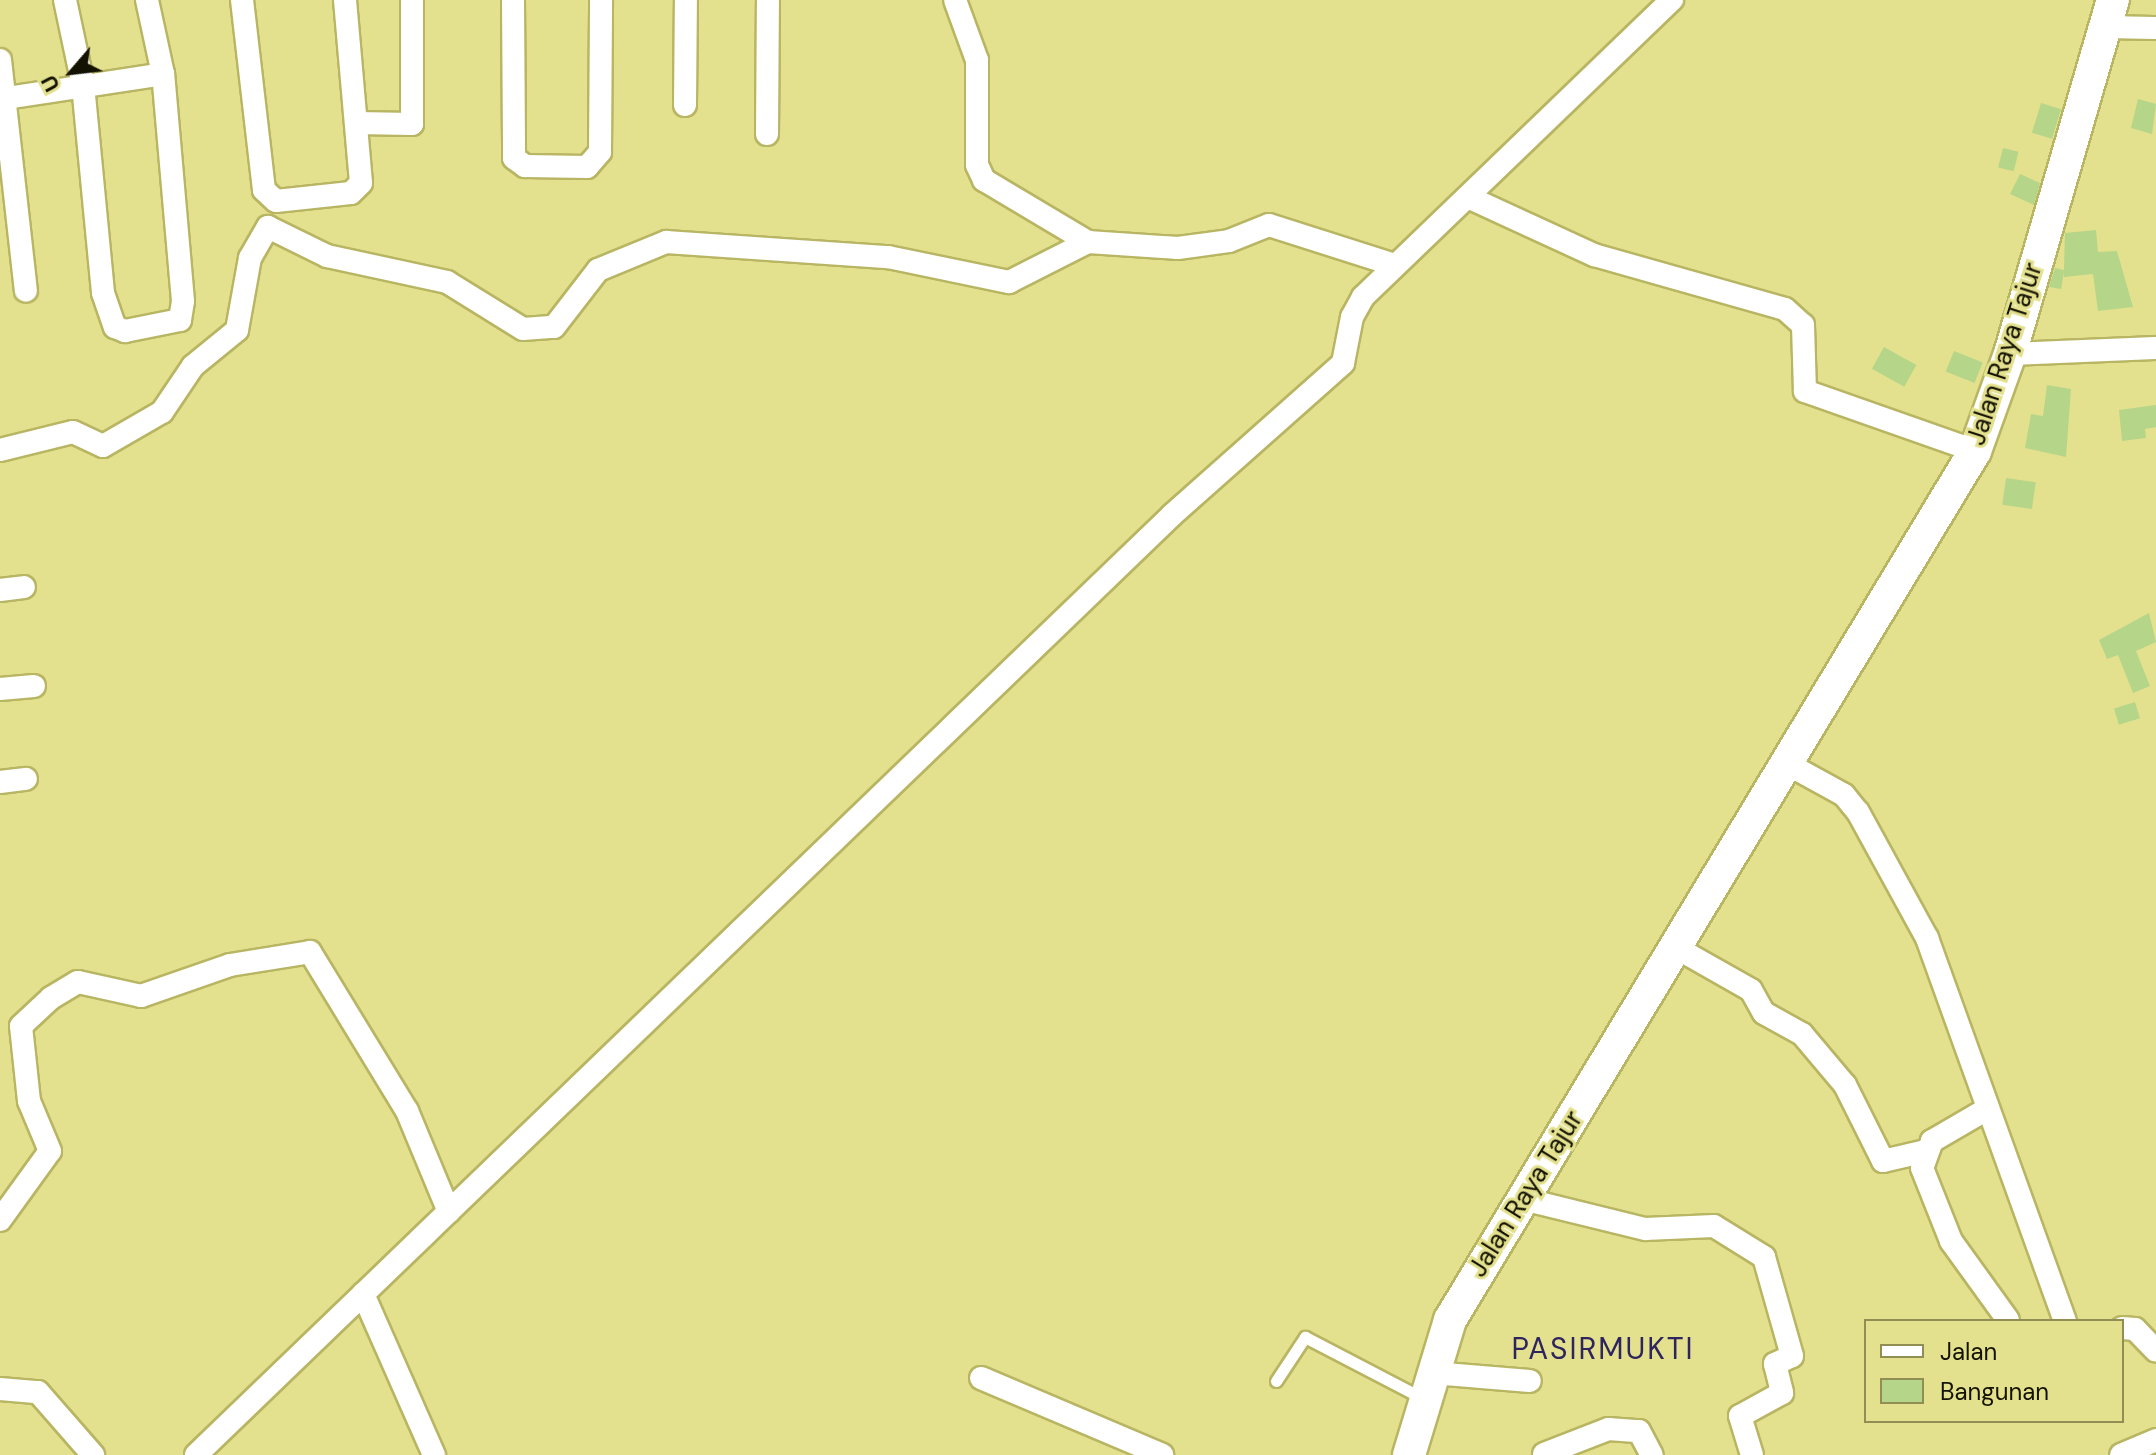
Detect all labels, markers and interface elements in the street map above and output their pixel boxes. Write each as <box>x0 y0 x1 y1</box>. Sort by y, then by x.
north arrow <box>32 32 112 112</box>
text: U <box>34 70 67 97</box>
street label: Jalan Raya Tajur <box>1961 259 2049 449</box>
street label: Jalan Raya Tajur <box>1462 1105 1590 1283</box>
legend <box>1864 1319 2124 1423</box>
district label: PASIRMUKTI <box>1511 1331 1695 1367</box>
text: Jalan <box>1940 1336 1997 1367</box>
text: Bangunan <box>1940 1376 2049 1407</box>

